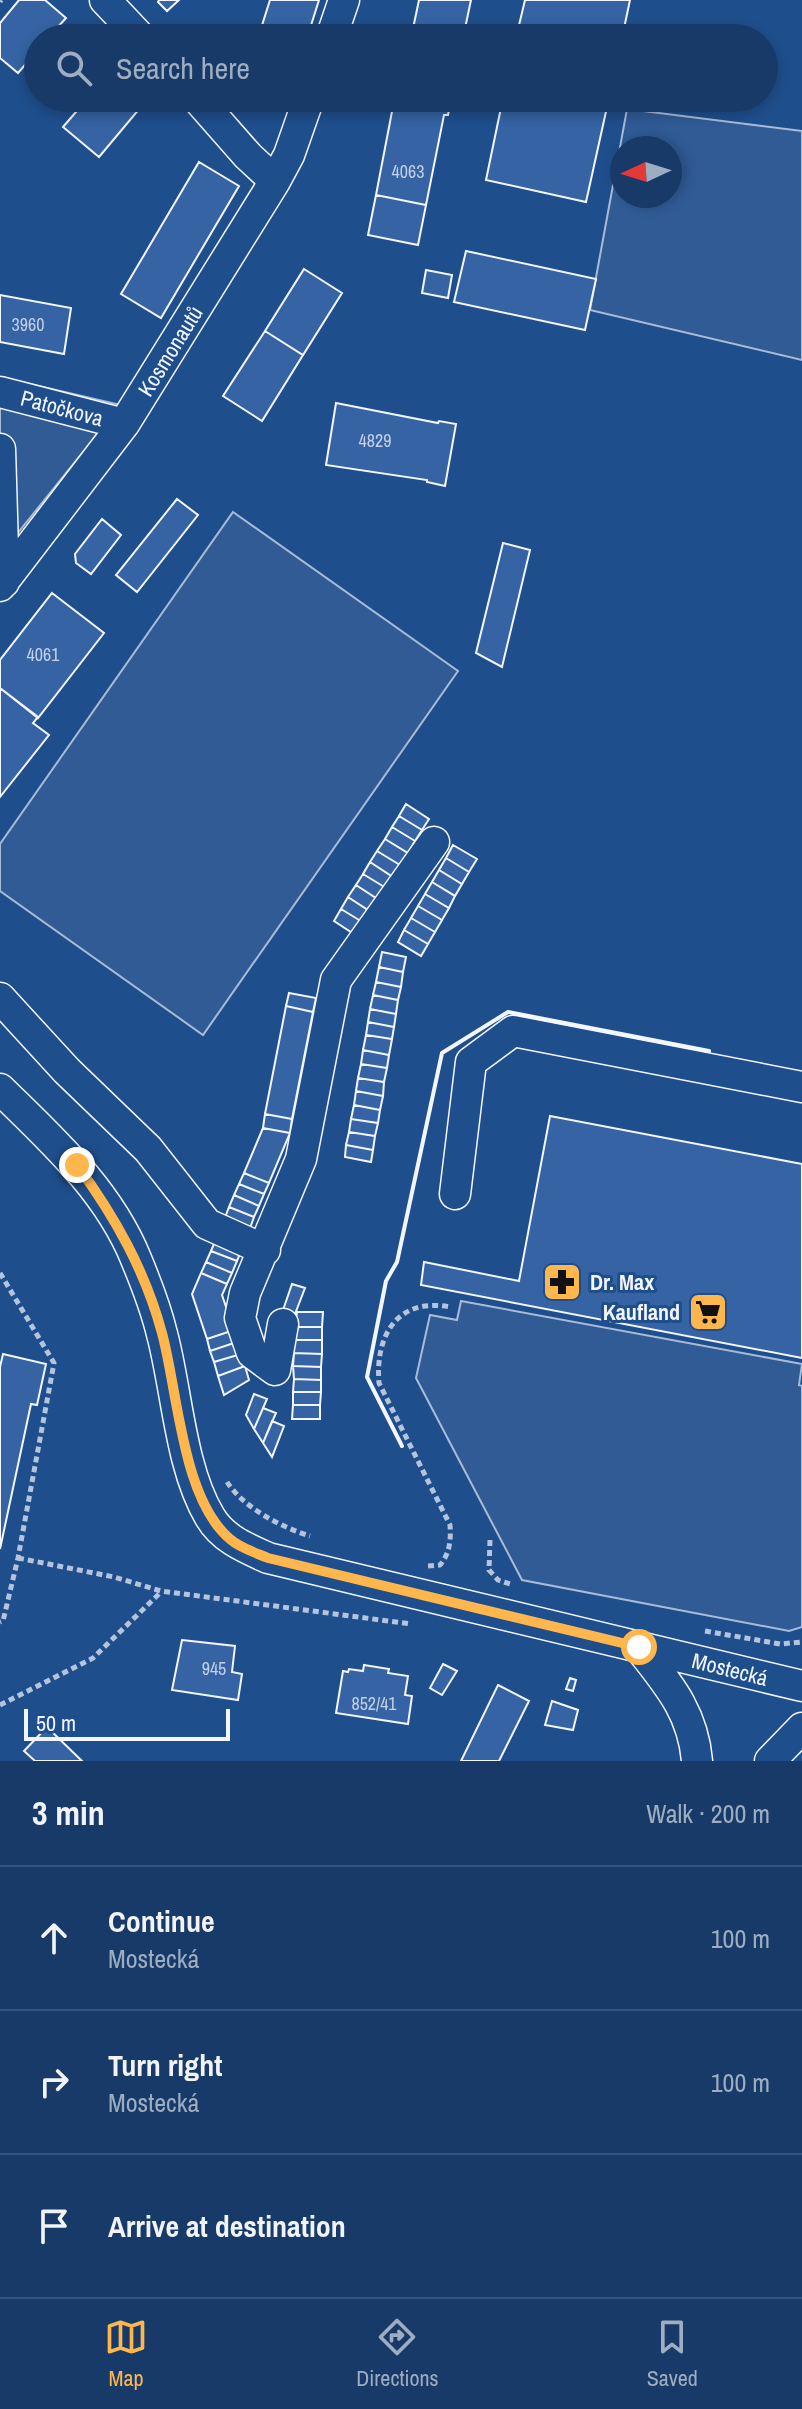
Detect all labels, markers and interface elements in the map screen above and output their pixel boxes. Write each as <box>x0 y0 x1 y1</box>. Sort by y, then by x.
search box <box>24 24 778 112</box>
icon: search <box>52 46 96 90</box>
text: Search here <box>116 48 250 88</box>
north arrow <box>610 136 682 208</box>
house number: 4063 <box>392 159 424 184</box>
street label: Kosmonautů <box>130 300 210 402</box>
house number: 3960 <box>12 312 44 337</box>
street label: Patočkova <box>17 383 107 433</box>
house number: 4829 <box>359 428 391 453</box>
house number: 4061 <box>27 642 60 667</box>
route end <box>59 1147 95 1183</box>
pharmacy icon: Dr. Max <box>541 1261 583 1303</box>
place label: Dr. Max <box>590 1267 654 1297</box>
supermarket icon: Kaufland <box>687 1291 729 1333</box>
place label: Kaufland <box>603 1297 680 1327</box>
route start <box>621 1629 657 1665</box>
street label: Mostecká <box>689 1645 771 1693</box>
house number: 945 <box>202 1656 226 1681</box>
house number: 852/41 <box>351 1691 397 1716</box>
scale bar <box>24 1705 230 1741</box>
text: 50 m <box>36 1708 76 1738</box>
text: 3 min <box>32 1790 105 1836</box>
text: Walk · 200 m <box>646 1796 770 1831</box>
text: Continue <box>108 1901 215 1941</box>
icon: ahead <box>32 1916 76 1960</box>
text: 100 m <box>711 1921 770 1956</box>
text: Mostecká <box>108 1941 199 1976</box>
text: Turn right <box>108 2045 222 2085</box>
icon: right <box>32 2060 76 2104</box>
text: 100 m <box>711 2065 770 2100</box>
text: Mostecká <box>108 2085 199 2120</box>
icon: arrive <box>32 2204 76 2248</box>
text: Arrive at destination <box>108 2206 346 2246</box>
tab: Map <box>104 2315 148 2393</box>
tab: Directions <box>356 2315 439 2393</box>
tab: Saved <box>647 2315 698 2393</box>

